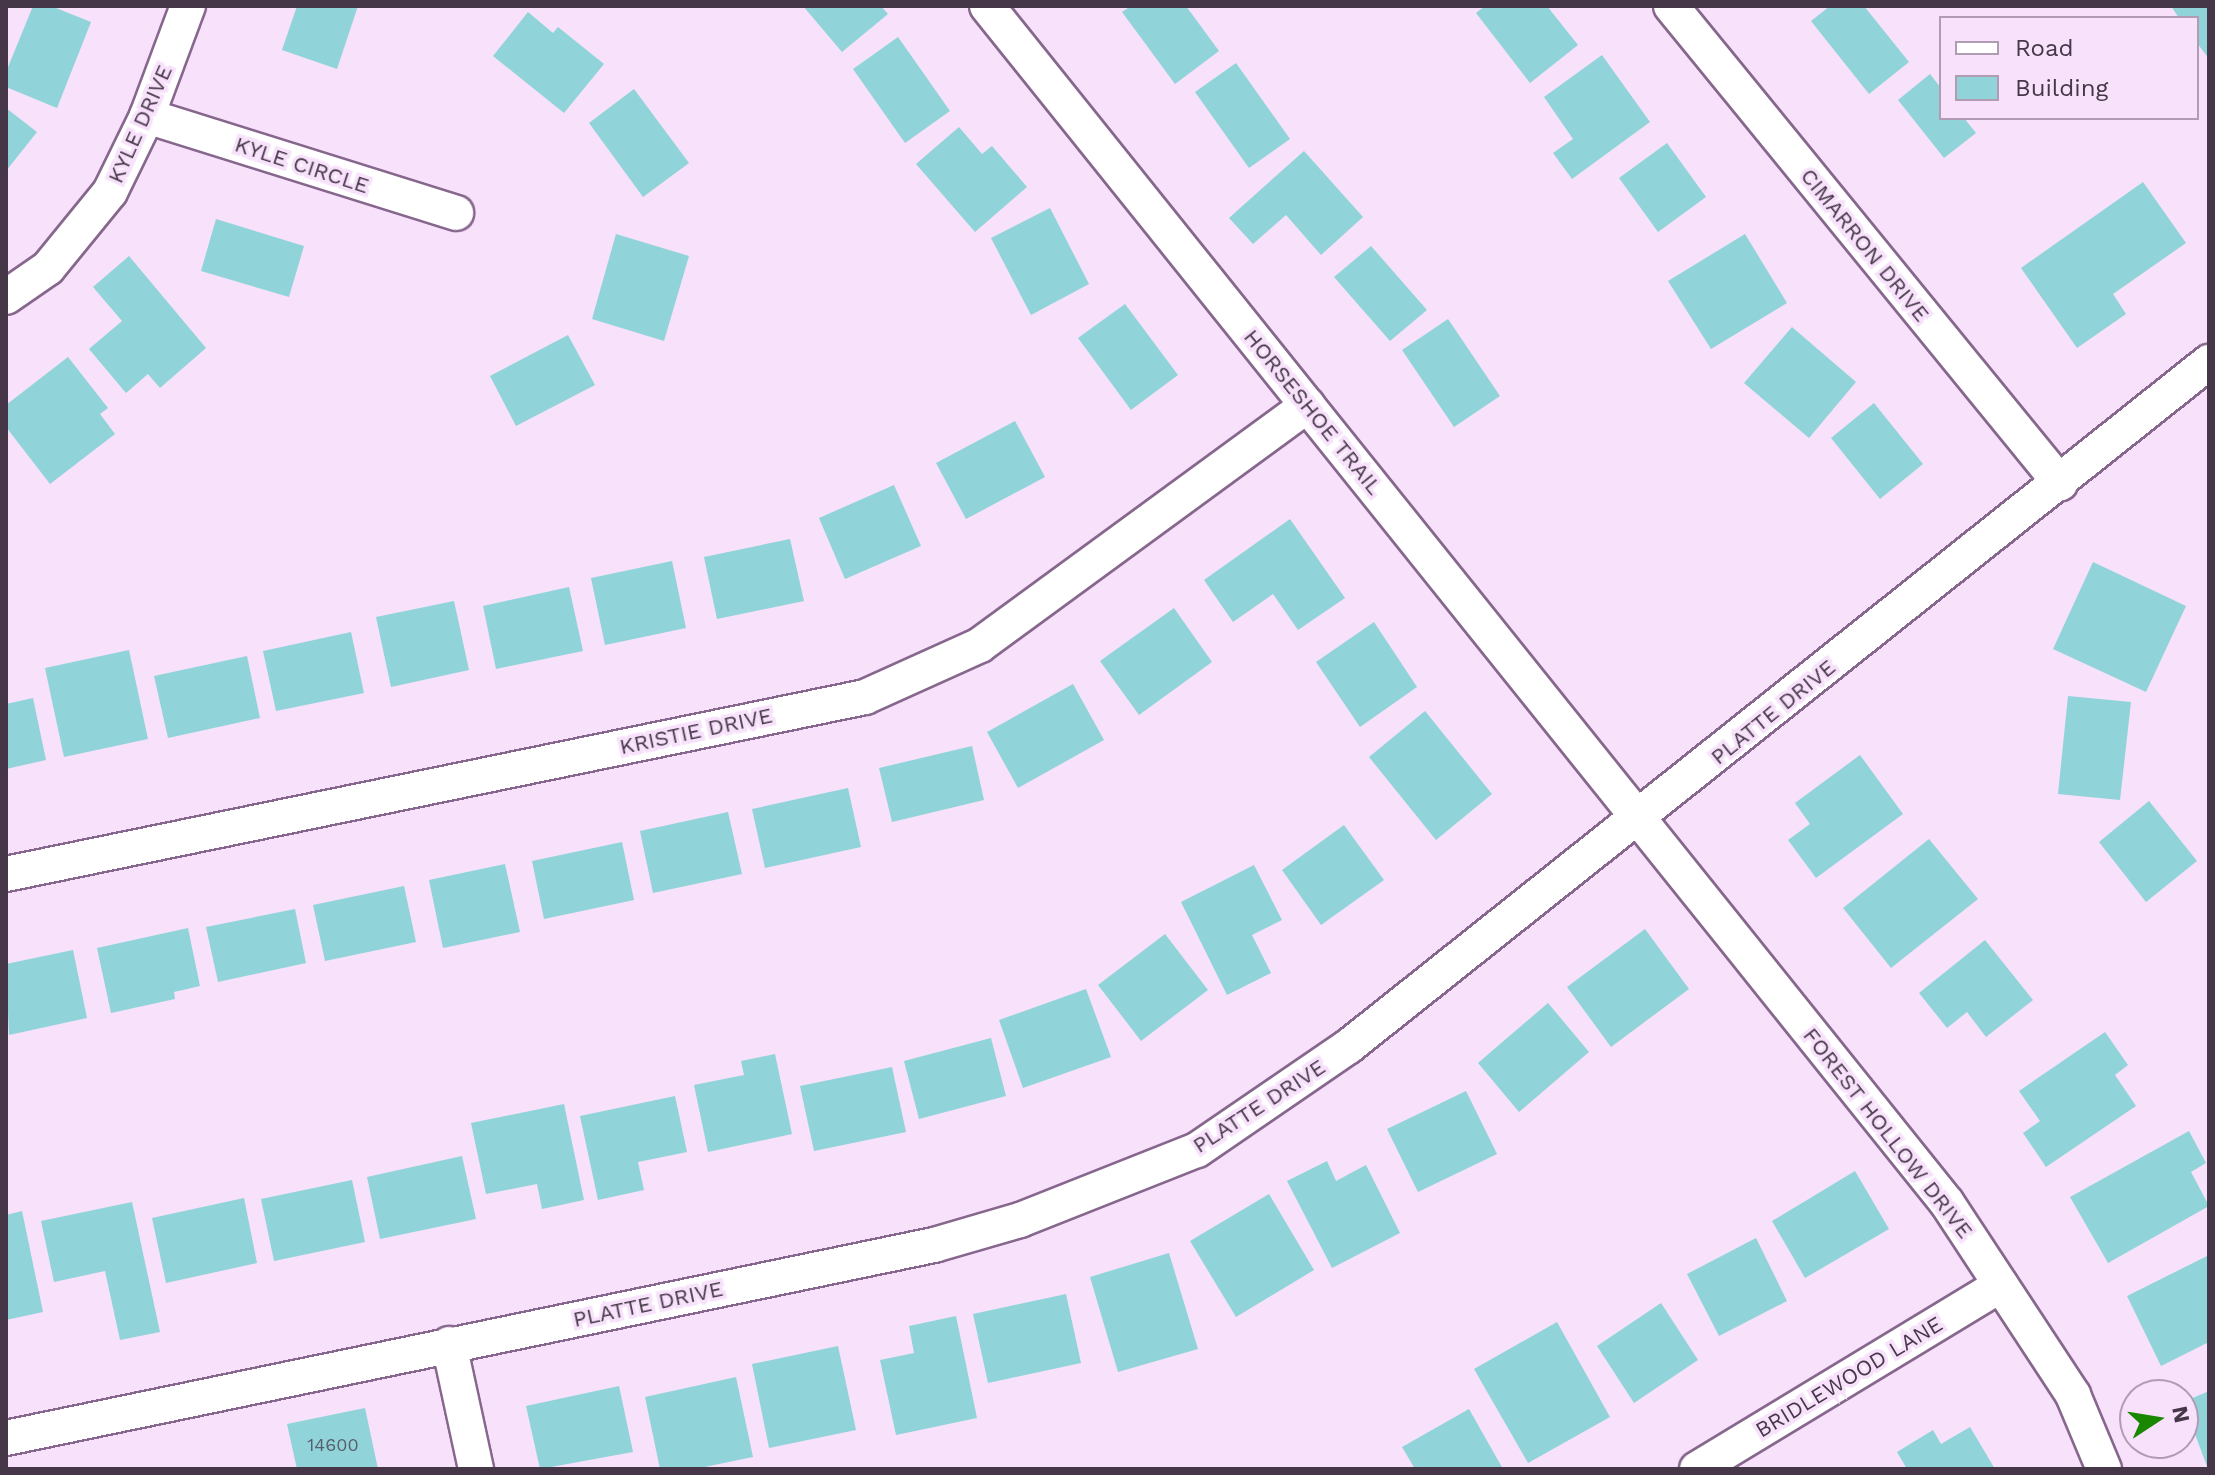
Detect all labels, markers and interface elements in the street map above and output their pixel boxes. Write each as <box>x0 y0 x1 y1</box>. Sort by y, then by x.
legend <box>1939 16 2199 120</box>
text: Road <box>2015 34 2074 62</box>
street label: KYLE DRIVE <box>102 61 178 187</box>
text: Building <box>2015 74 2108 102</box>
street label: KYLE CIRCLE <box>232 131 372 199</box>
street label: CIMARRON DRIVE <box>1795 163 1935 327</box>
street label: HORSESHOE TRAIL <box>1238 324 1388 500</box>
street label: PLATTE DRIVE <box>1705 654 1841 770</box>
street label: KRISTIE DRIVE <box>617 702 775 760</box>
street label: FOREST HOLLOW DRIVE <box>1797 1022 1979 1244</box>
street label: PLATTE DRIVE <box>1188 1053 1330 1159</box>
street label: PLATTE DRIVE <box>571 1275 725 1333</box>
street label: BRIDLEWOOD LANE <box>1751 1311 1947 1443</box>
north arrow <box>2119 1379 2199 1459</box>
text: N <box>2167 1404 2195 1425</box>
house number: 14600 <box>307 1434 359 1456</box>

